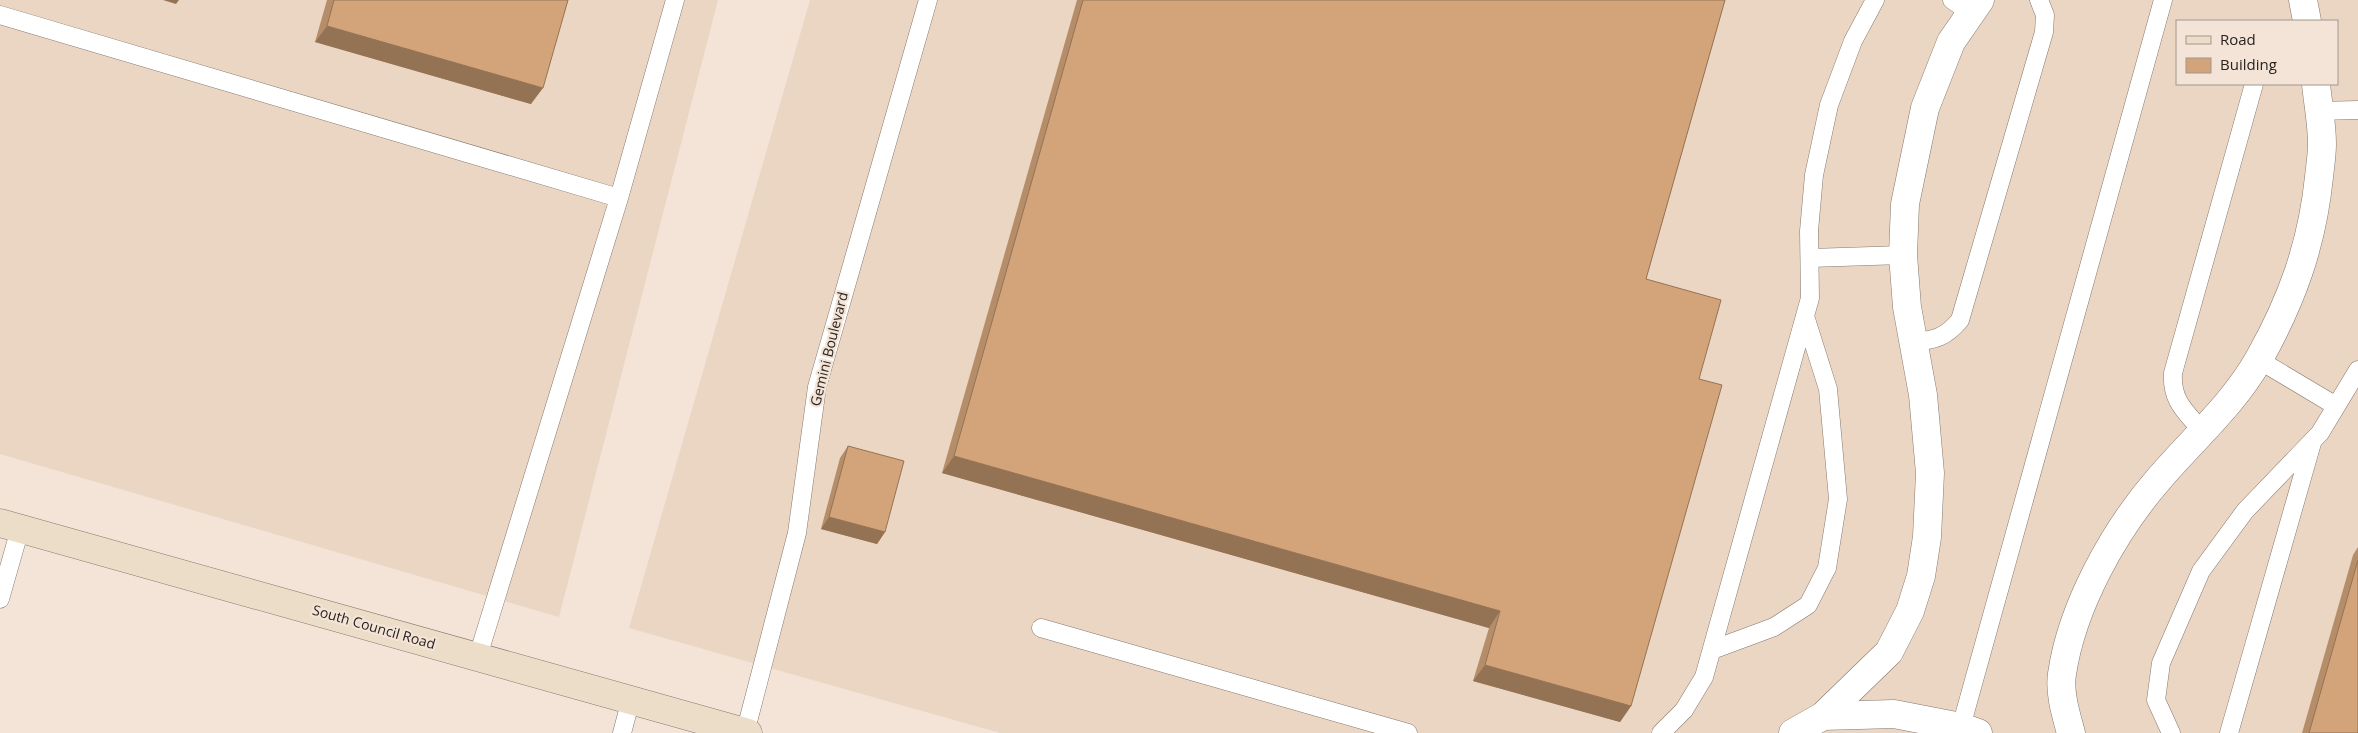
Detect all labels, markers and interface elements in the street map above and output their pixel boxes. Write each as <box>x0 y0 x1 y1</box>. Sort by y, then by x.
legend <box>2176 20 2338 85</box>
text: Road <box>2220 29 2256 49</box>
text: Building <box>2220 54 2277 74</box>
street label: Gemini Boulevard <box>805 290 852 408</box>
street label: South Council Road <box>310 600 438 653</box>

